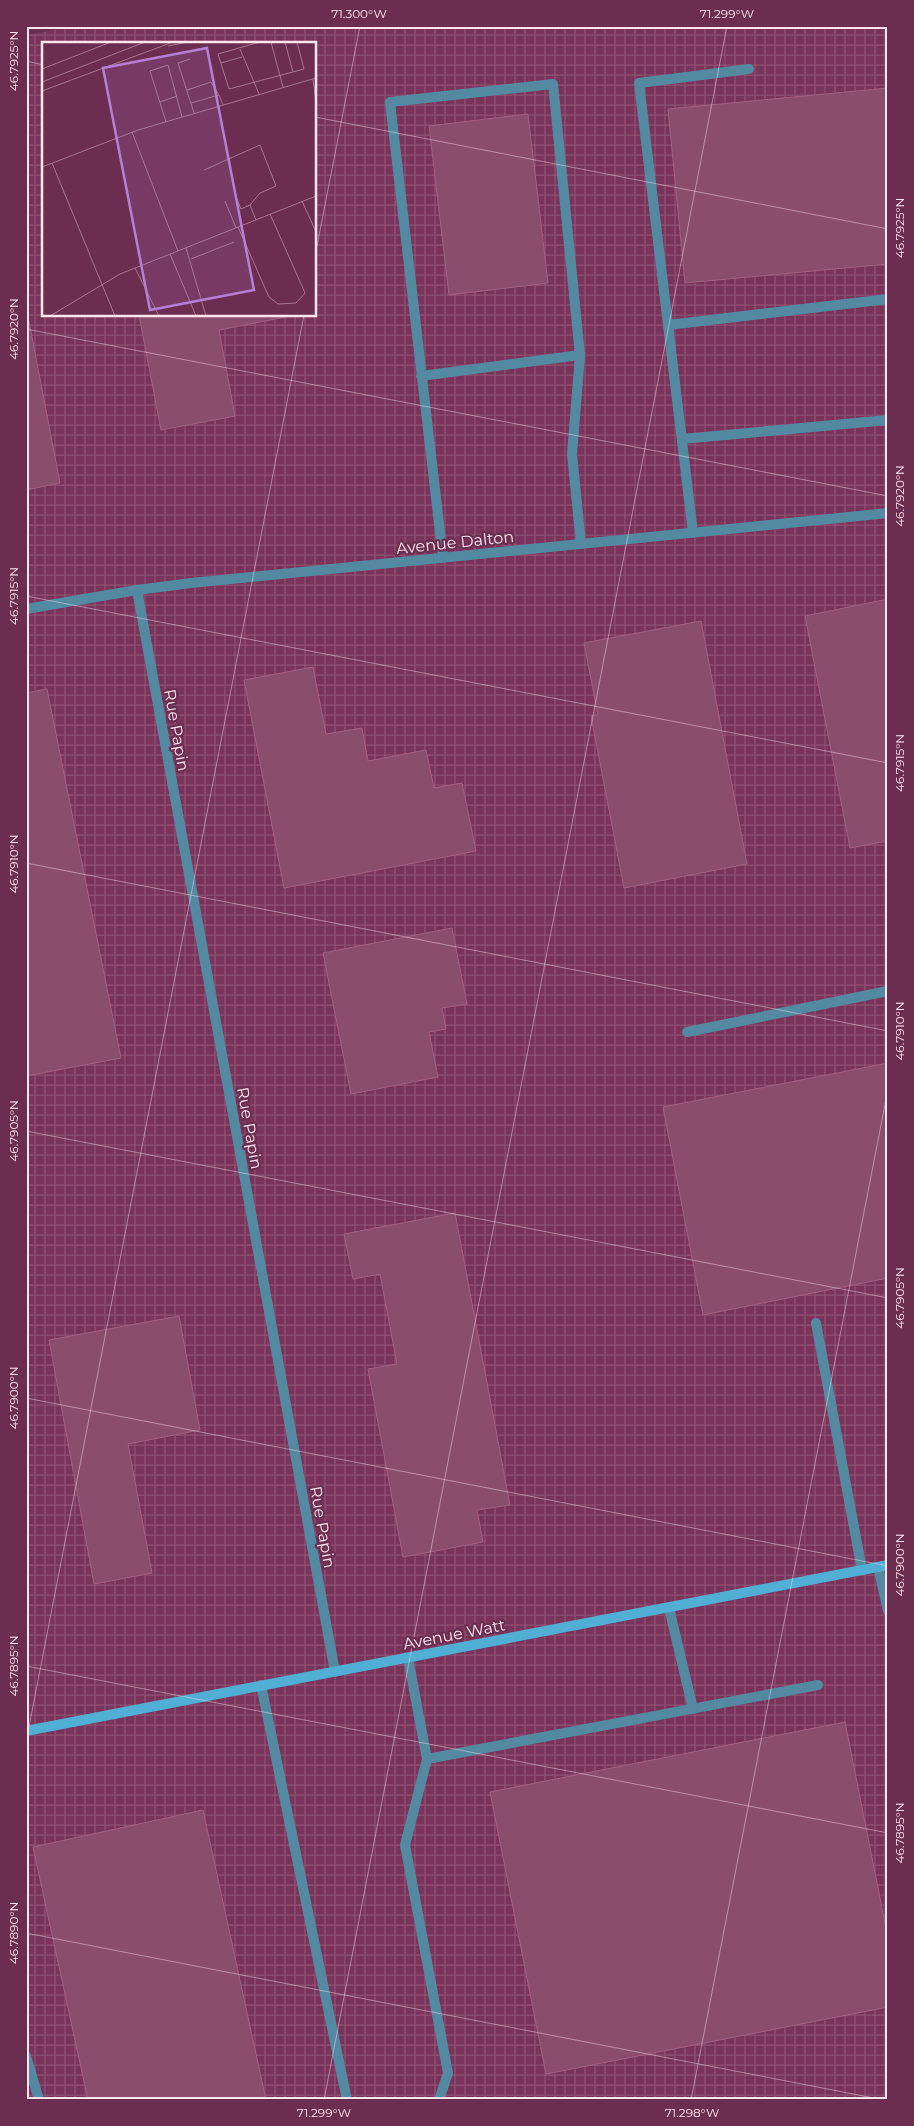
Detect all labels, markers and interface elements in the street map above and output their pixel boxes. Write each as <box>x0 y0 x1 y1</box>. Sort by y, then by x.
text: 71.300°W <box>331 6 387 21</box>
text: 71.299°W <box>700 6 754 21</box>
text: 46.7925°N <box>6 31 21 91</box>
inset map <box>42 42 316 316</box>
text: 46.7925°N <box>892 198 907 258</box>
text: 46.7920°N <box>6 298 21 360</box>
text: 46.7920°N <box>892 465 907 527</box>
street label: Avenue Dalton <box>395 527 515 558</box>
text: 46.7915°N <box>6 567 21 625</box>
street label: Rue Papin <box>160 688 193 773</box>
text: 46.7915°N <box>892 734 907 792</box>
text: 46.7910°N <box>6 834 21 894</box>
text: 46.7910°N <box>892 1001 907 1061</box>
street label: Rue Papin <box>233 1086 266 1171</box>
text: 46.7905°N <box>6 1100 21 1162</box>
text: 46.7905°N <box>892 1267 907 1329</box>
text: 46.7900°N <box>6 1367 21 1429</box>
street label: Rue Papin <box>306 1485 339 1570</box>
text: 46.7900°N <box>892 1534 907 1596</box>
street label: Avenue Watt <box>401 1615 507 1654</box>
text: 46.7895°N <box>6 1636 21 1696</box>
text: 46.7895°N <box>892 1803 907 1863</box>
text: 46.7890°N <box>6 1902 21 1964</box>
text: 71.299°W <box>297 2105 351 2120</box>
text: 71.298°W <box>665 2105 719 2120</box>

